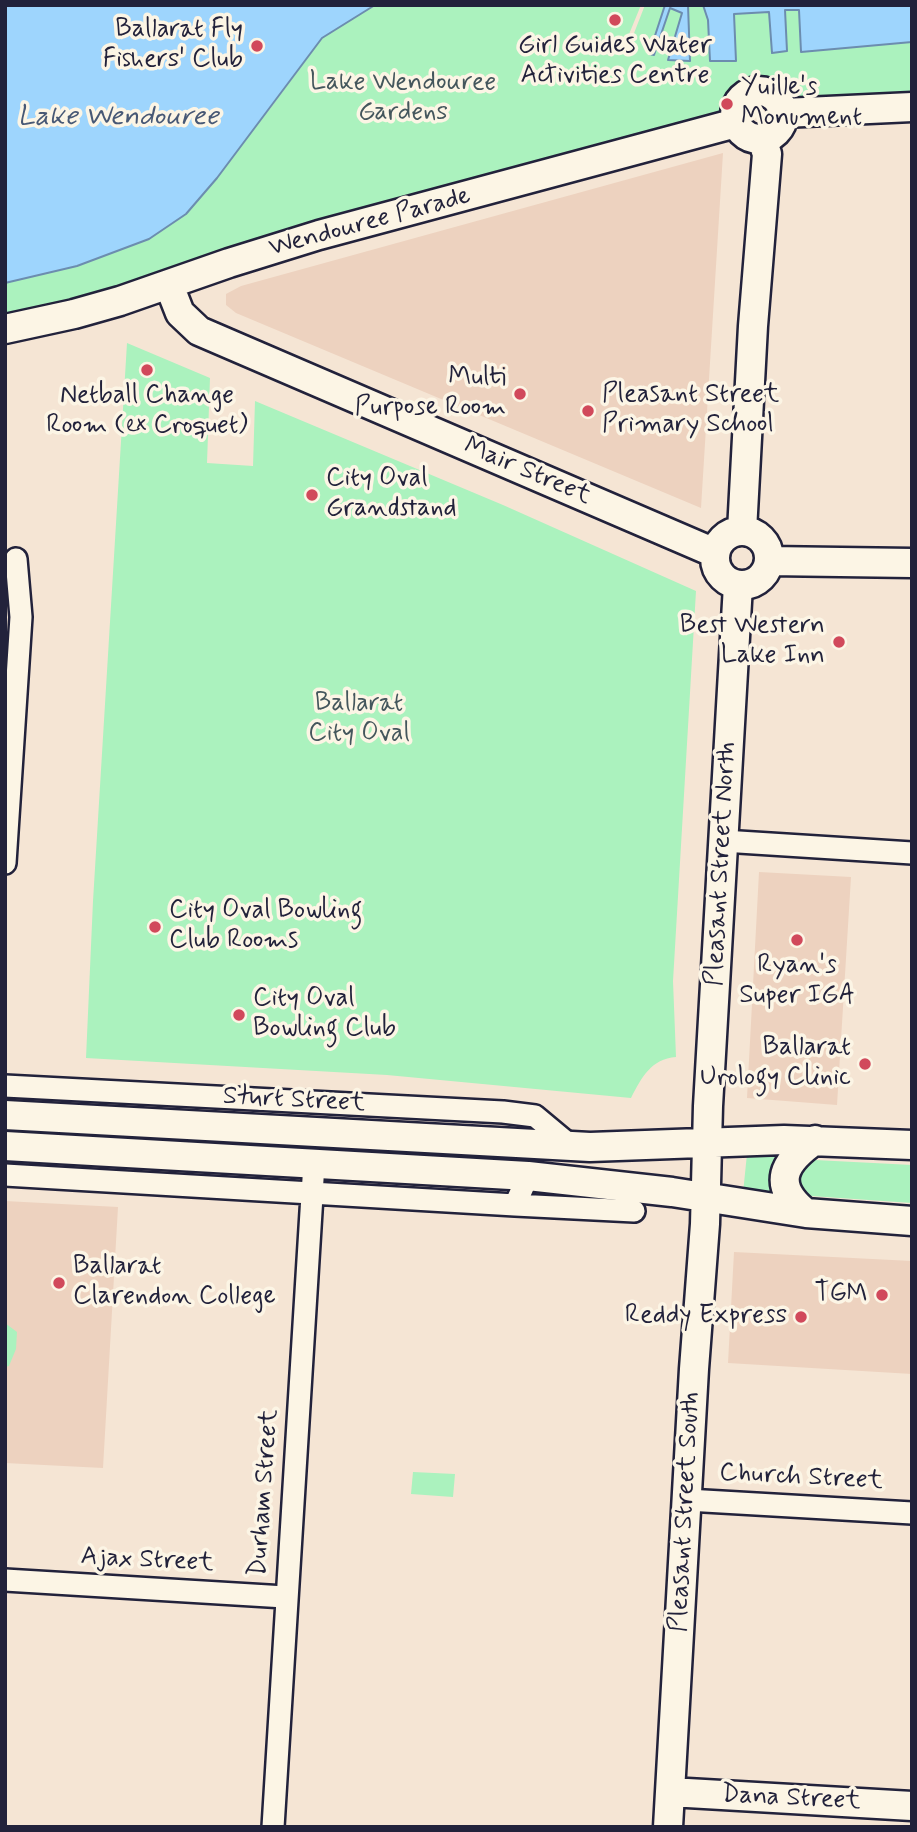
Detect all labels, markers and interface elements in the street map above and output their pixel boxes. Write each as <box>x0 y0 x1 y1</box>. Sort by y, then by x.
marker: Girl Guides Water Activities Centre <box>607 12 623 28</box>
place label: Ballarat Fly Fishers' Club <box>103 15 243 76</box>
place label: Girl Guides Water Activities Centre <box>518 31 712 92</box>
marker: Ballarat Fly Fishers' Club <box>249 38 265 54</box>
park label: Lake Wendouree Gardens <box>310 68 496 130</box>
place label: Yuille's Monument <box>741 73 862 134</box>
marker: Yuille's Monument <box>719 96 735 112</box>
water label: Lake Wendouree <box>17 101 219 135</box>
street label: Wendouree Parade <box>266 181 474 265</box>
marker: Netball Change Room (ex Croquet) <box>139 362 155 378</box>
place label: Multi Purpose Room <box>355 363 506 424</box>
place label: Pleasant Street Primary School <box>602 380 779 442</box>
place label: Netball Change Room (ex Croquet) <box>46 381 248 442</box>
marker: Multi Purpose Room <box>512 386 528 402</box>
marker: Pleasant Street Primary School <box>580 403 596 419</box>
street label: Mair Street <box>459 431 595 513</box>
place label: City Oval Grandstand <box>326 464 457 526</box>
marker: City Oval Grandstand <box>304 487 320 503</box>
place label: Best Western Lake Inn <box>680 611 825 672</box>
marker: Best Western Lake Inn <box>831 634 847 650</box>
park label: Ballarat City Oval <box>308 689 410 750</box>
street label: Pleasant Street North <box>700 741 744 987</box>
place label: City Oval Bowling Club Rooms <box>169 896 362 958</box>
marker: City Oval Bowling Club Rooms <box>147 919 163 935</box>
marker: Ryan's Super IGA <box>789 932 805 948</box>
place label: Ryan's Super IGA <box>739 951 855 1012</box>
place label: City Oval Bowling Club <box>253 984 396 1046</box>
marker: City Oval Bowling Club <box>231 1007 247 1023</box>
place label: Ballarat Urology Clinic <box>700 1033 851 1094</box>
marker: Ballarat Urology Clinic <box>857 1056 873 1072</box>
street label: Sturt Street <box>222 1082 366 1120</box>
place label: Ballarat Clarendon College <box>73 1252 276 1314</box>
marker: Ballarat Clarendon College <box>51 1275 67 1291</box>
place label: TGM <box>814 1279 868 1311</box>
marker: TGM <box>874 1287 890 1303</box>
place label: Reddy Express <box>625 1301 787 1333</box>
marker: Reddy Express <box>793 1309 809 1325</box>
street label: Pleasant Street South <box>664 1391 708 1633</box>
street label: Durham Street <box>244 1408 286 1578</box>
street label: Church Street <box>718 1458 884 1498</box>
street label: Ajax Street <box>80 1542 214 1580</box>
street label: Dana Street <box>721 1780 861 1818</box>

